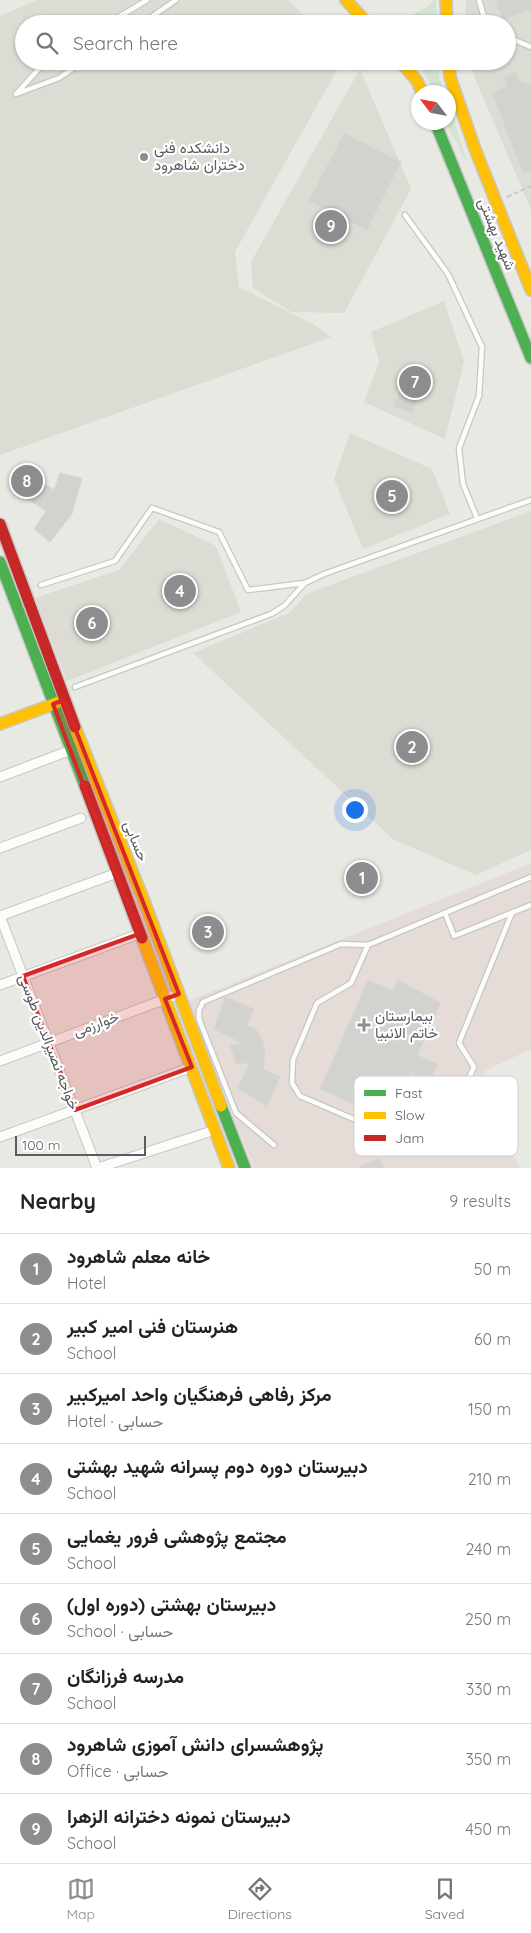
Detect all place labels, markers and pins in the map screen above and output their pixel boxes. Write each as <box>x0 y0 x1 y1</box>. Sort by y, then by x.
place label: دانشکده فنی دختران شاهرود <box>154 138 245 174</box>
marker: دانشکده فنی دختران شاهرود <box>138 151 150 163</box>
pin: 9 <box>315 207 347 245</box>
pin: 7 <box>399 363 431 401</box>
pin: 8 <box>11 462 43 500</box>
pin: 5 <box>376 477 408 515</box>
pin: 4 <box>164 572 196 610</box>
pin: 6 <box>76 604 108 642</box>
pin: 2 <box>396 728 428 766</box>
pin: 1 <box>346 859 378 897</box>
pin: 3 <box>192 913 224 951</box>
place label: بیمارستان خاتم الانبیا <box>375 1006 438 1043</box>
marker: بیمارستان خاتم الانبیا <box>357 1018 371 1032</box>

